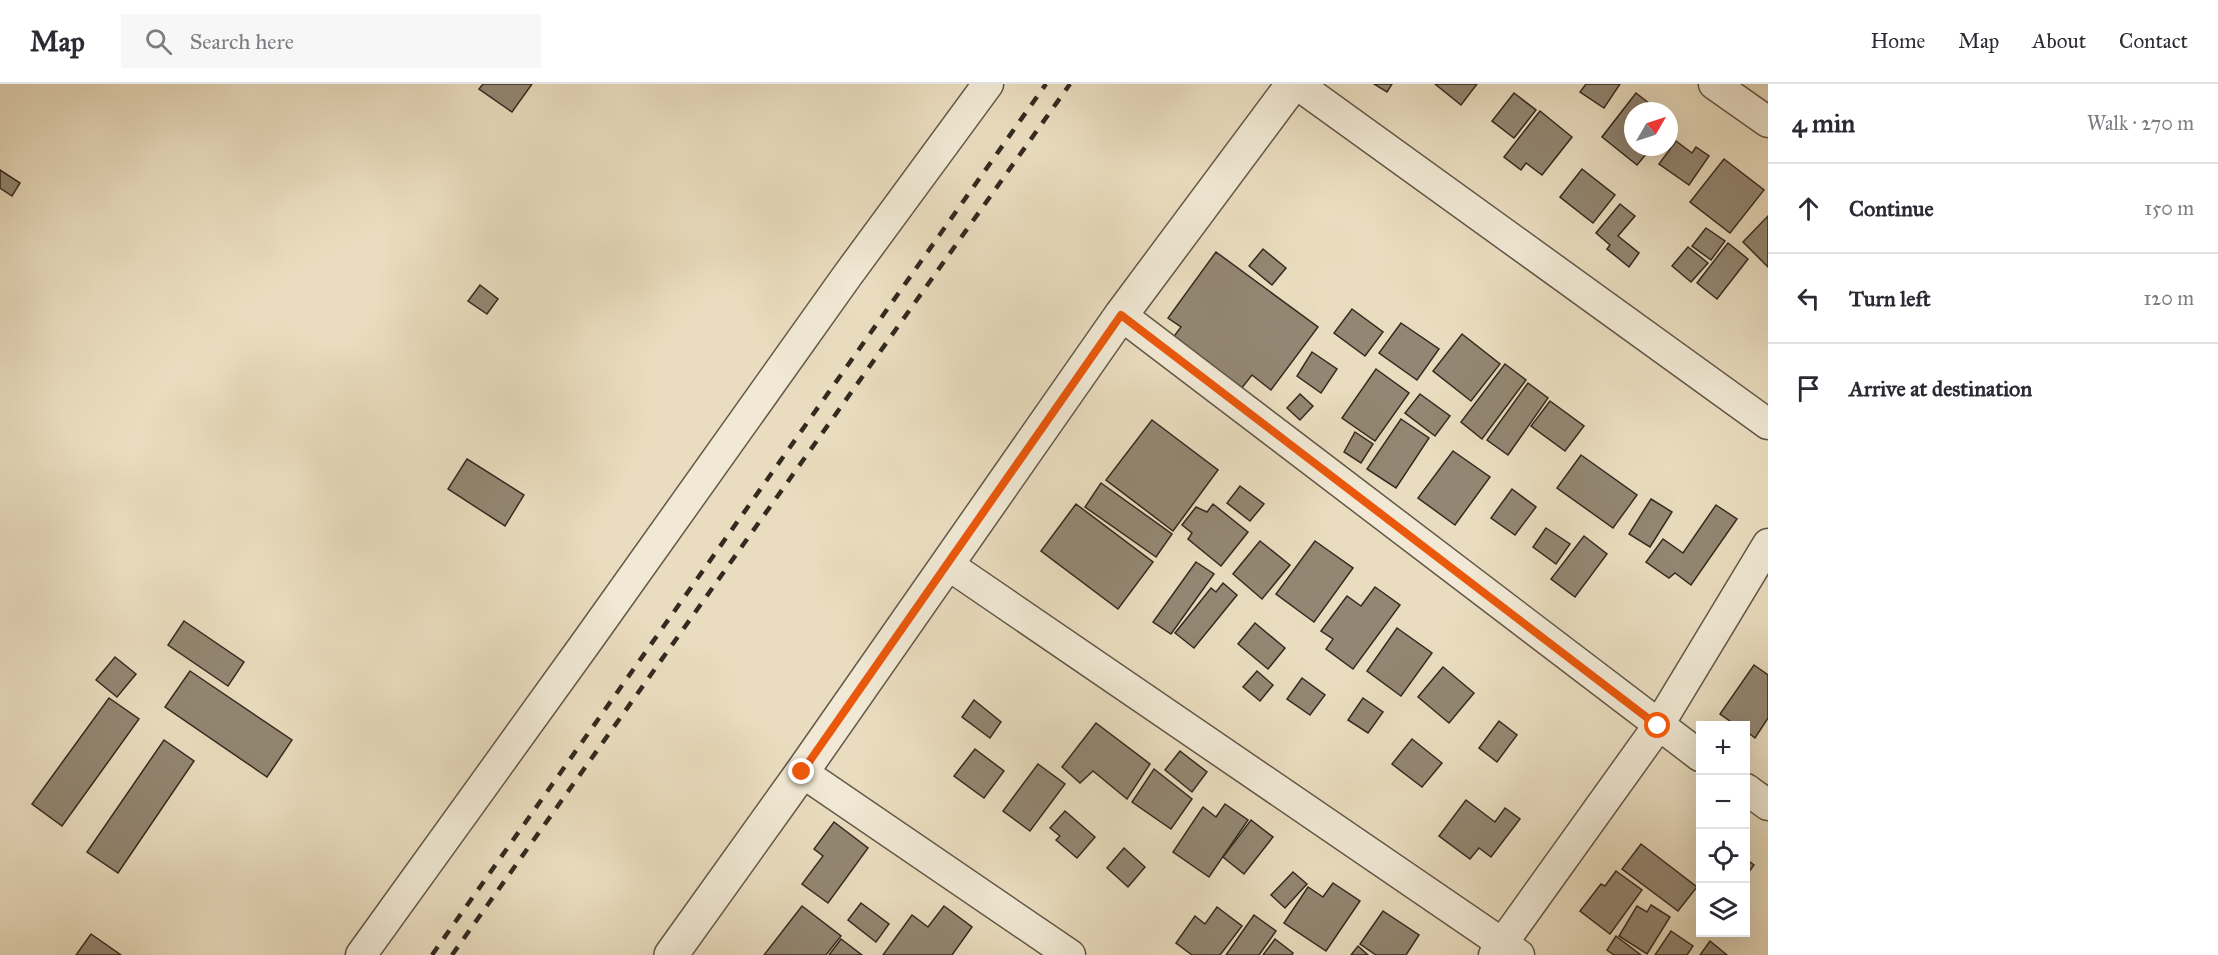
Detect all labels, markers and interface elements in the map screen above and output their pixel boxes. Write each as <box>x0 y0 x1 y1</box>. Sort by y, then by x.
search box <box>121 14 541 68</box>
text: Map <box>30 24 85 59</box>
icon: search <box>142 25 175 58</box>
text: Search here <box>190 28 294 55</box>
text: Home <box>1870 28 1925 54</box>
text: Map <box>1958 28 1999 54</box>
text: About <box>2032 28 2086 54</box>
text: Contact <box>2119 28 2188 54</box>
north arrow <box>1624 102 1678 156</box>
text: 4 min <box>1792 107 1855 139</box>
text: Walk · 270 m <box>2087 111 2194 135</box>
icon: ahead <box>1792 192 1825 225</box>
text: Continue <box>1849 195 1934 222</box>
text: 150 m <box>2144 196 2194 220</box>
icon: left <box>1792 282 1825 315</box>
text: Turn left <box>1849 285 1931 312</box>
text: 120 m <box>2143 286 2194 310</box>
icon: arrive <box>1792 372 1825 405</box>
text: Arrive at destination <box>1849 375 2032 402</box>
route start <box>1644 712 1670 738</box>
map controls <box>1696 721 1750 937</box>
button: + <box>1696 721 1750 775</box>
route end <box>788 758 814 784</box>
button: − <box>1696 775 1750 829</box>
button: locate <box>1696 829 1750 883</box>
button: layers <box>1696 883 1750 937</box>

